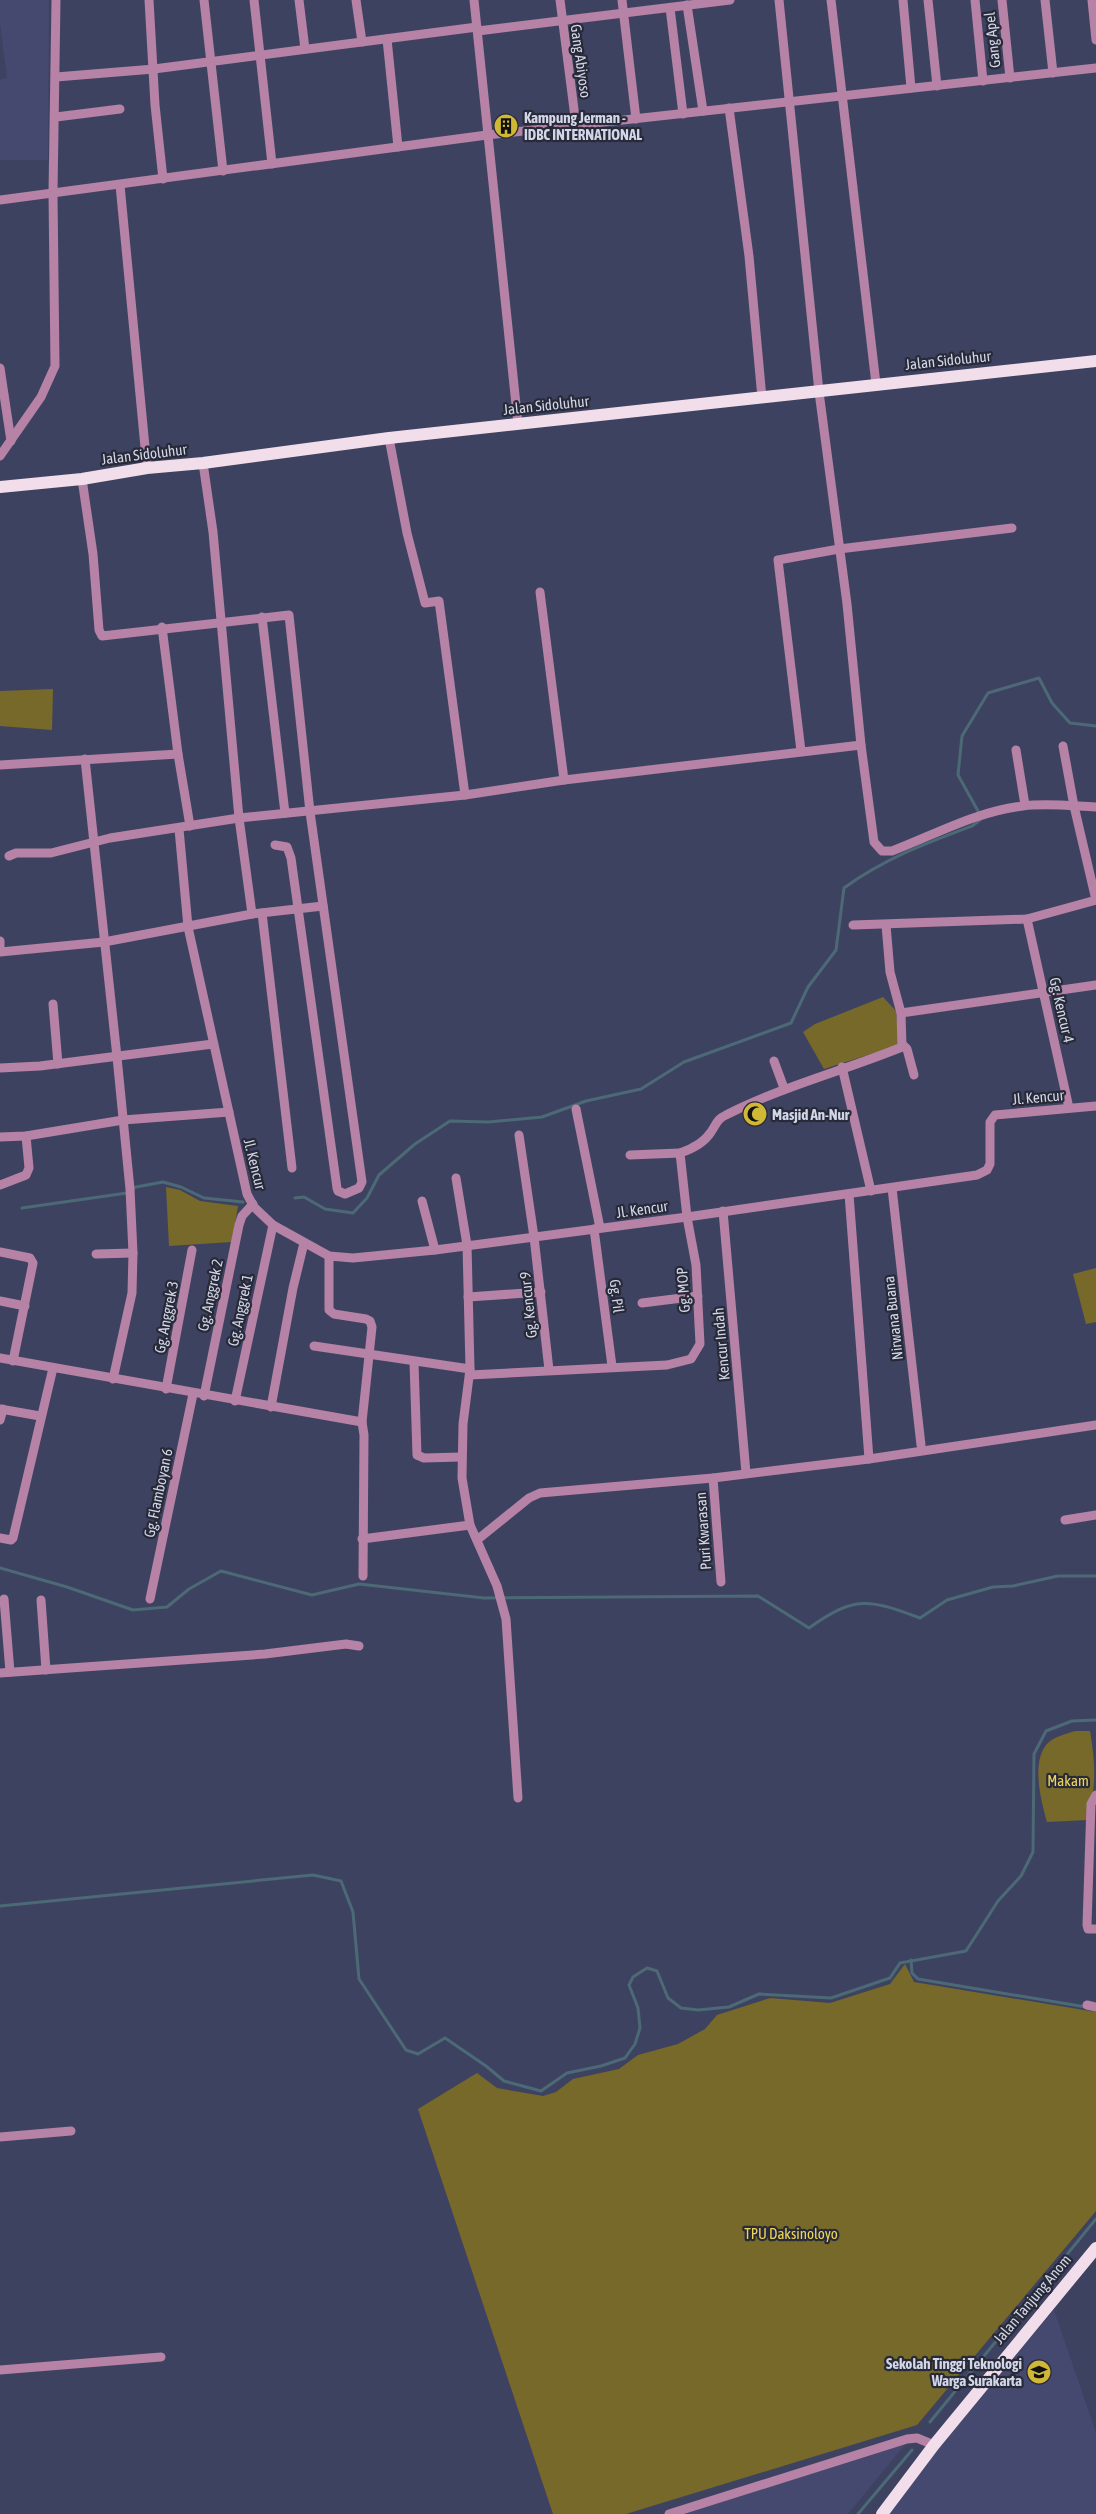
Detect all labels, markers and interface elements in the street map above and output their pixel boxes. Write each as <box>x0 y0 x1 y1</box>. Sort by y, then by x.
street label: Gang Apel <box>981 11 1003 69</box>
street label: Gang Abiyoso <box>567 23 595 99</box>
place label: Kampung Jerman - IDBC INTERNATIONAL <box>524 109 642 143</box>
building icon: Kampung Jerman - IDBC INTERNATIONAL <box>493 113 519 139</box>
street label: Jalan Sidoluhur <box>904 347 992 373</box>
street label: Jalan Sidoluhur <box>502 392 590 418</box>
street label: Jalan Sidoluhur <box>100 440 188 468</box>
street label: Gg. Kencur 4 <box>1046 976 1078 1044</box>
street label: Jl. Kencur <box>1011 1086 1065 1108</box>
mosque icon: Masjid An-Nur <box>742 1101 768 1127</box>
place label: Masjid An-Nur <box>772 1106 850 1123</box>
street label: Jl. Kencur <box>240 1137 270 1192</box>
street label: Jl. Kencur <box>615 1197 669 1221</box>
street label: Gg. Anggrek 2 <box>194 1257 226 1333</box>
street label: Gg. MOP <box>673 1267 693 1313</box>
street label: Gg. Kencur 9 <box>516 1271 540 1339</box>
street label: Gg. Anggrek 1 <box>224 1272 256 1348</box>
street label: Nirwana Buana <box>880 1275 906 1361</box>
street label: Gg. Pil <box>607 1278 627 1314</box>
street label: Gg. Anggrek 3 <box>151 1279 181 1355</box>
street label: Kencur Indah <box>709 1307 733 1381</box>
street label: Gg. Flamboyan 6 <box>140 1447 176 1539</box>
street label: Puri Kwarasan <box>692 1492 714 1570</box>
park label: Makam <box>1047 1772 1089 1789</box>
park label: TPU Daksinoloyo <box>744 2225 838 2242</box>
street label: Jalan Tanjung Anom <box>990 2251 1074 2347</box>
place label: Sekolah Tinggi Teknologi Warga Surakarta <box>886 2355 1022 2389</box>
school or university icon: Sekolah Tinggi Teknologi Warga Surakarta <box>1026 2359 1052 2385</box>

